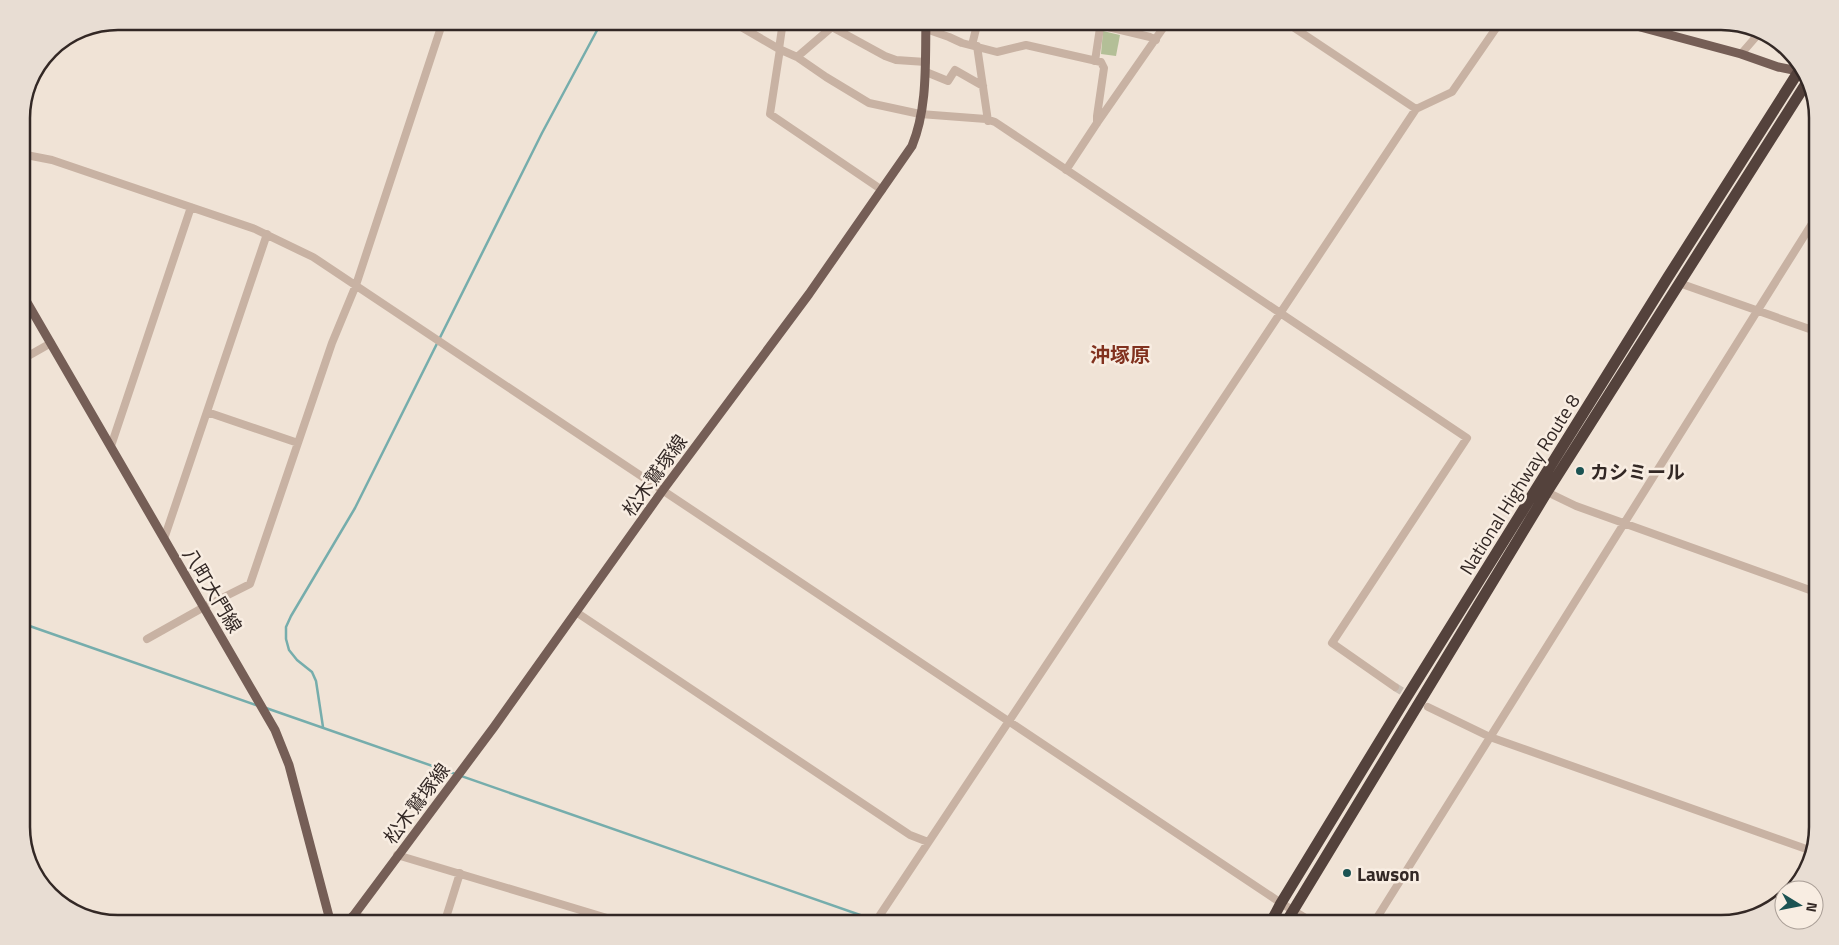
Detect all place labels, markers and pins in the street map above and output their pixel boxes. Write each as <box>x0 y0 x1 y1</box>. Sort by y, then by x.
place label: カシミール <box>1590 457 1685 486</box>
marker: カシミール <box>1574 465 1586 477</box>
place label: Lawson <box>1357 859 1420 888</box>
marker: Lawson <box>1341 867 1353 879</box>

